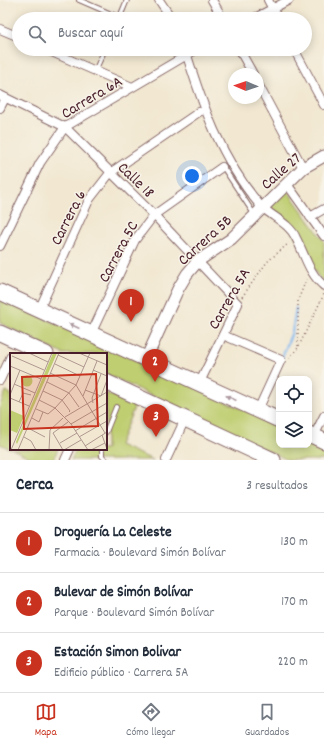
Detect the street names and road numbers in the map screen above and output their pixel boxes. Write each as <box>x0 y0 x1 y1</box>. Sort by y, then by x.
street label: Carrera 6A <box>57 71 128 126</box>
street label: Calle 27 <box>256 148 307 196</box>
street label: Calle 18 <box>112 157 159 204</box>
street label: Carrera 6 <box>46 186 93 250</box>
street label: Carrera 5B <box>173 210 238 272</box>
street label: Carrera 5C <box>93 217 145 287</box>
street label: Carrera 5A <box>203 264 257 334</box>

